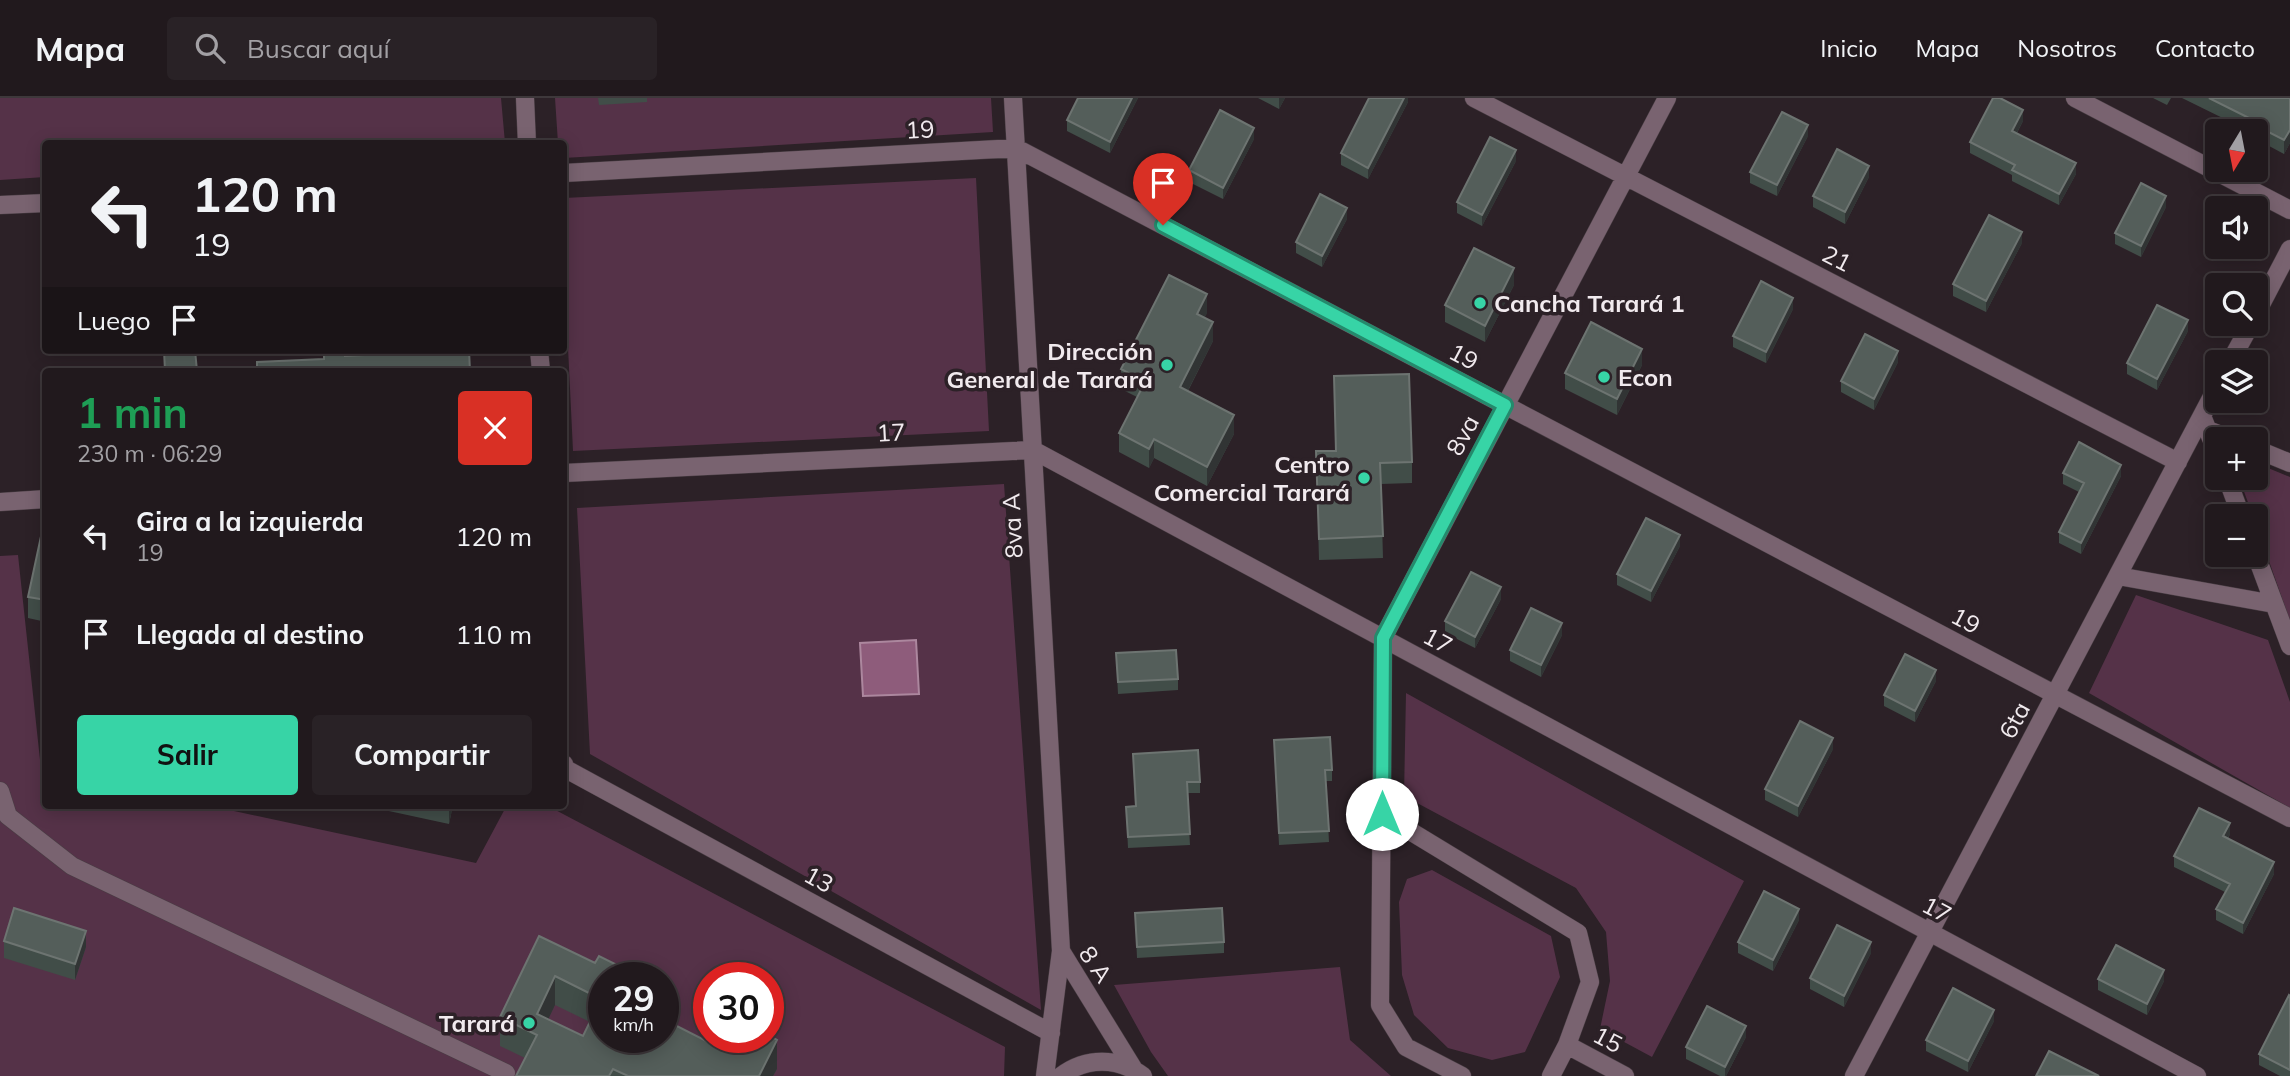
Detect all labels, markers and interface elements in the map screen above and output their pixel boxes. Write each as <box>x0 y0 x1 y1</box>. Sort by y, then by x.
search box <box>167 17 657 80</box>
text: Mapa <box>35 28 125 69</box>
icon: search <box>191 29 229 67</box>
text: Buscar aquí <box>247 32 390 65</box>
text: Inicio <box>1820 33 1877 63</box>
text: Mapa <box>1915 33 1979 63</box>
text: Nosotros <box>2017 33 2117 63</box>
text: Contacto <box>2155 33 2255 63</box>
street label: 19 <box>905 113 935 145</box>
north arrow <box>2205 119 2268 182</box>
map controls <box>2205 119 2268 567</box>
pin <box>1133 153 1193 225</box>
text: 120 m <box>192 163 338 224</box>
icon: arrive <box>1144 164 1182 202</box>
icon: left <box>77 168 168 259</box>
button: sound <box>2205 196 2268 259</box>
text: 19 <box>192 224 230 264</box>
street label: 21 <box>1817 238 1857 278</box>
button: search <box>2205 273 2268 336</box>
place label: Cancha Tarará 1 <box>1494 288 1685 318</box>
marker: Cancha Tarará 1 <box>1472 295 1488 311</box>
icon: arrive <box>165 301 203 339</box>
text: Luego <box>77 304 151 337</box>
place label: Dirección General de Tarará <box>946 336 1153 394</box>
street label: 19 <box>1444 336 1484 376</box>
button: layers <box>2205 350 2268 413</box>
marker: Dirección General de Tarará <box>1159 357 1175 373</box>
place label: Econ <box>1618 362 1673 392</box>
marker: Econ <box>1596 369 1612 385</box>
text: 1 min <box>77 386 188 439</box>
button: close <box>458 391 532 465</box>
street label: 8va <box>1439 410 1485 460</box>
street label: 17 <box>876 416 906 448</box>
button: + <box>2205 427 2268 490</box>
text: 230 m · 06:29 <box>77 439 222 468</box>
place label: Centro Comercial Tarará <box>1154 449 1350 507</box>
marker: Centro Comercial Tarará <box>1356 470 1372 486</box>
street label: 8va A <box>995 492 1029 559</box>
button: − <box>2205 504 2268 567</box>
text: Gira a la izquierda <box>136 505 364 538</box>
icon: left <box>77 517 115 555</box>
text: 120 m <box>456 520 532 553</box>
text: 19 <box>136 538 164 567</box>
street label: 19 <box>1946 600 1986 640</box>
icon: arrive <box>77 615 115 653</box>
text: Llegada al destino <box>136 618 364 651</box>
text: 110 m <box>456 618 532 651</box>
street label: 17 <box>1418 620 1458 660</box>
street label: 6ta <box>1992 697 2036 743</box>
button: Salir <box>77 715 298 795</box>
button: Compartir <box>312 715 532 795</box>
position arrow <box>1345 777 1419 851</box>
street label: 13 <box>799 859 839 899</box>
street label: 17 <box>1917 889 1957 929</box>
street label: 8 A <box>1073 940 1119 989</box>
speed limit sign: 30 <box>693 962 784 1053</box>
text: 29 <box>612 976 655 1020</box>
place label: Tarará <box>439 1008 515 1038</box>
text: km/h <box>613 1013 654 1036</box>
marker: Tarará <box>521 1015 537 1031</box>
street label: 15 <box>1588 1019 1628 1059</box>

